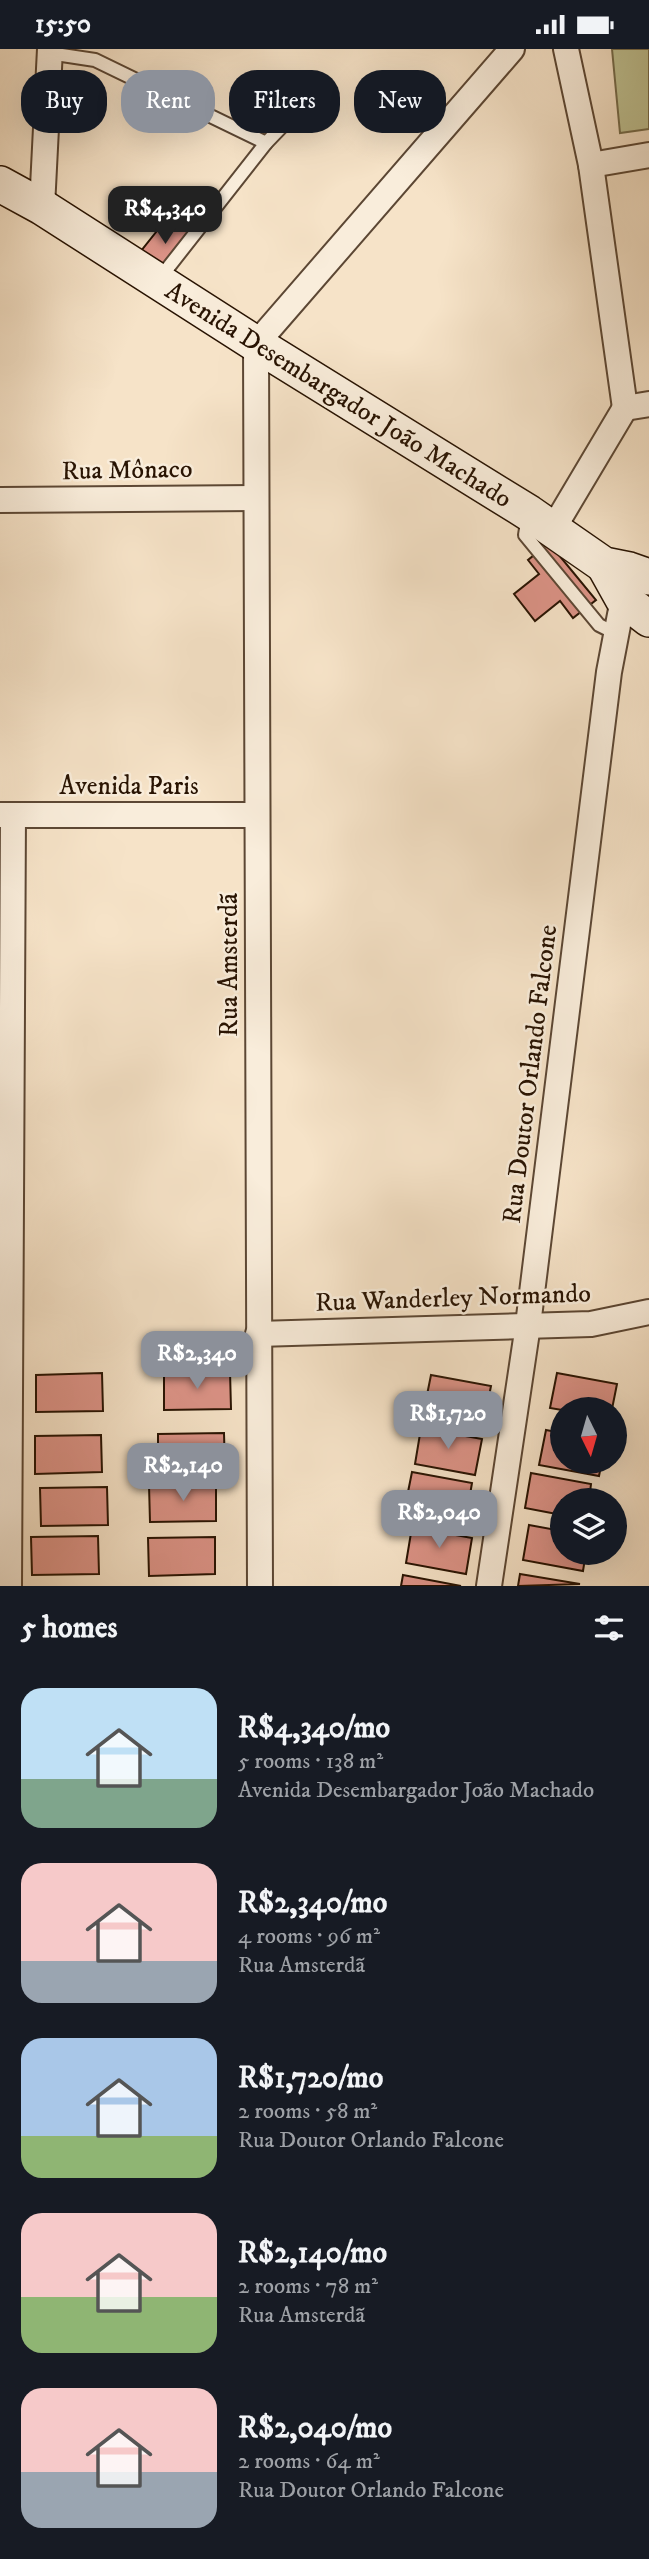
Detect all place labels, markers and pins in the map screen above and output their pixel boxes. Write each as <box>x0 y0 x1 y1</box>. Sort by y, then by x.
pin: R$4,340 <box>100 187 230 246</box>
pin: R$2,340 <box>132 1331 262 1391</box>
pin: R$1,720 <box>383 1391 513 1451</box>
pin: R$2,140 <box>118 1443 248 1503</box>
pin: R$2,040 <box>374 1491 504 1550</box>

